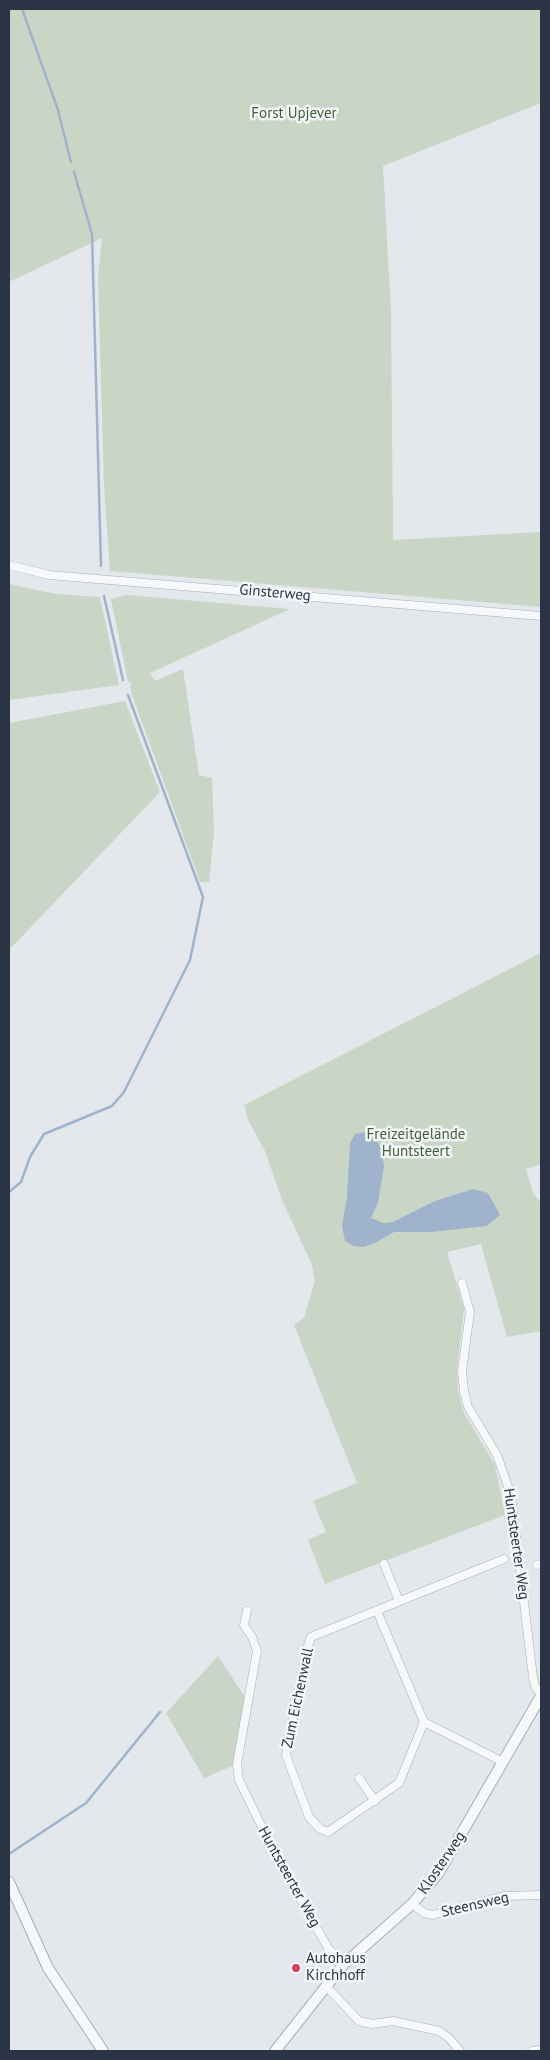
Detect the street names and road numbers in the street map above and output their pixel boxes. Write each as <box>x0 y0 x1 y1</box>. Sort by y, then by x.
street label: Ginsterweg <box>238 581 312 605</box>
street label: Huntsteerter Weg <box>499 1487 533 1601</box>
street label: Zum Eichenwall <box>279 1646 317 1750</box>
street label: Huntsteerter Weg <box>254 1824 324 1930</box>
street label: Klosterweg <box>414 1828 470 1898</box>
street label: Steensweg <box>439 1888 511 1922</box>

